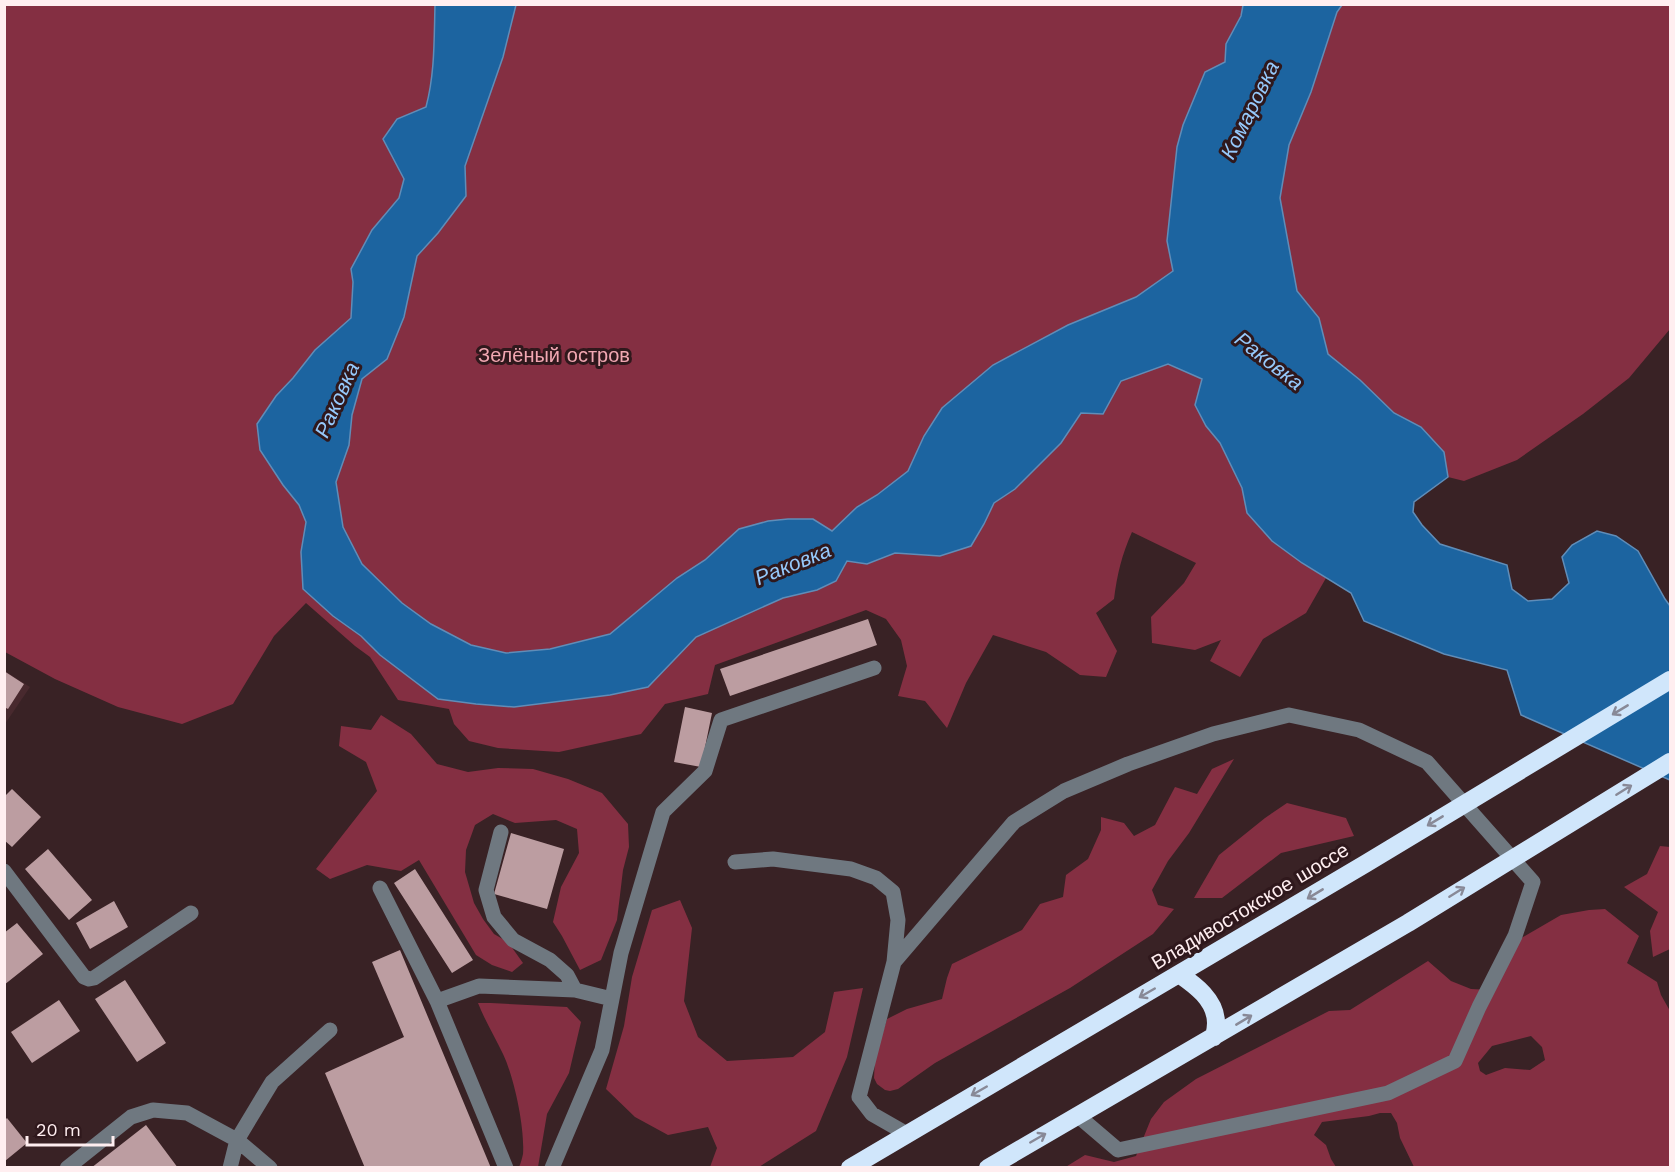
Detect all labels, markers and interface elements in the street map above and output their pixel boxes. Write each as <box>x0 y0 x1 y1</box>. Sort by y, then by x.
water label: Комаровка <box>1215 57 1284 163</box>
water label: Раковка <box>1230 326 1308 395</box>
park label: Зелёный остров <box>478 343 630 367</box>
water label: Раковка <box>309 358 364 441</box>
water label: Раковка <box>751 537 835 590</box>
one-way arrow <box>1612 704 1629 716</box>
one-way arrow <box>1615 784 1632 796</box>
one-way arrow <box>1427 816 1444 828</box>
street label: Владивостокское шоссе <box>1147 838 1353 974</box>
one-way arrow <box>1449 886 1466 899</box>
one-way arrow <box>1307 888 1324 900</box>
one-way arrow <box>1139 987 1156 999</box>
one-way arrow <box>1235 1013 1252 1025</box>
one-way arrow <box>971 1086 988 1098</box>
scale bar <box>27 1109 112 1147</box>
text: 20 m <box>36 1119 81 1140</box>
one-way arrow <box>1029 1132 1046 1144</box>

